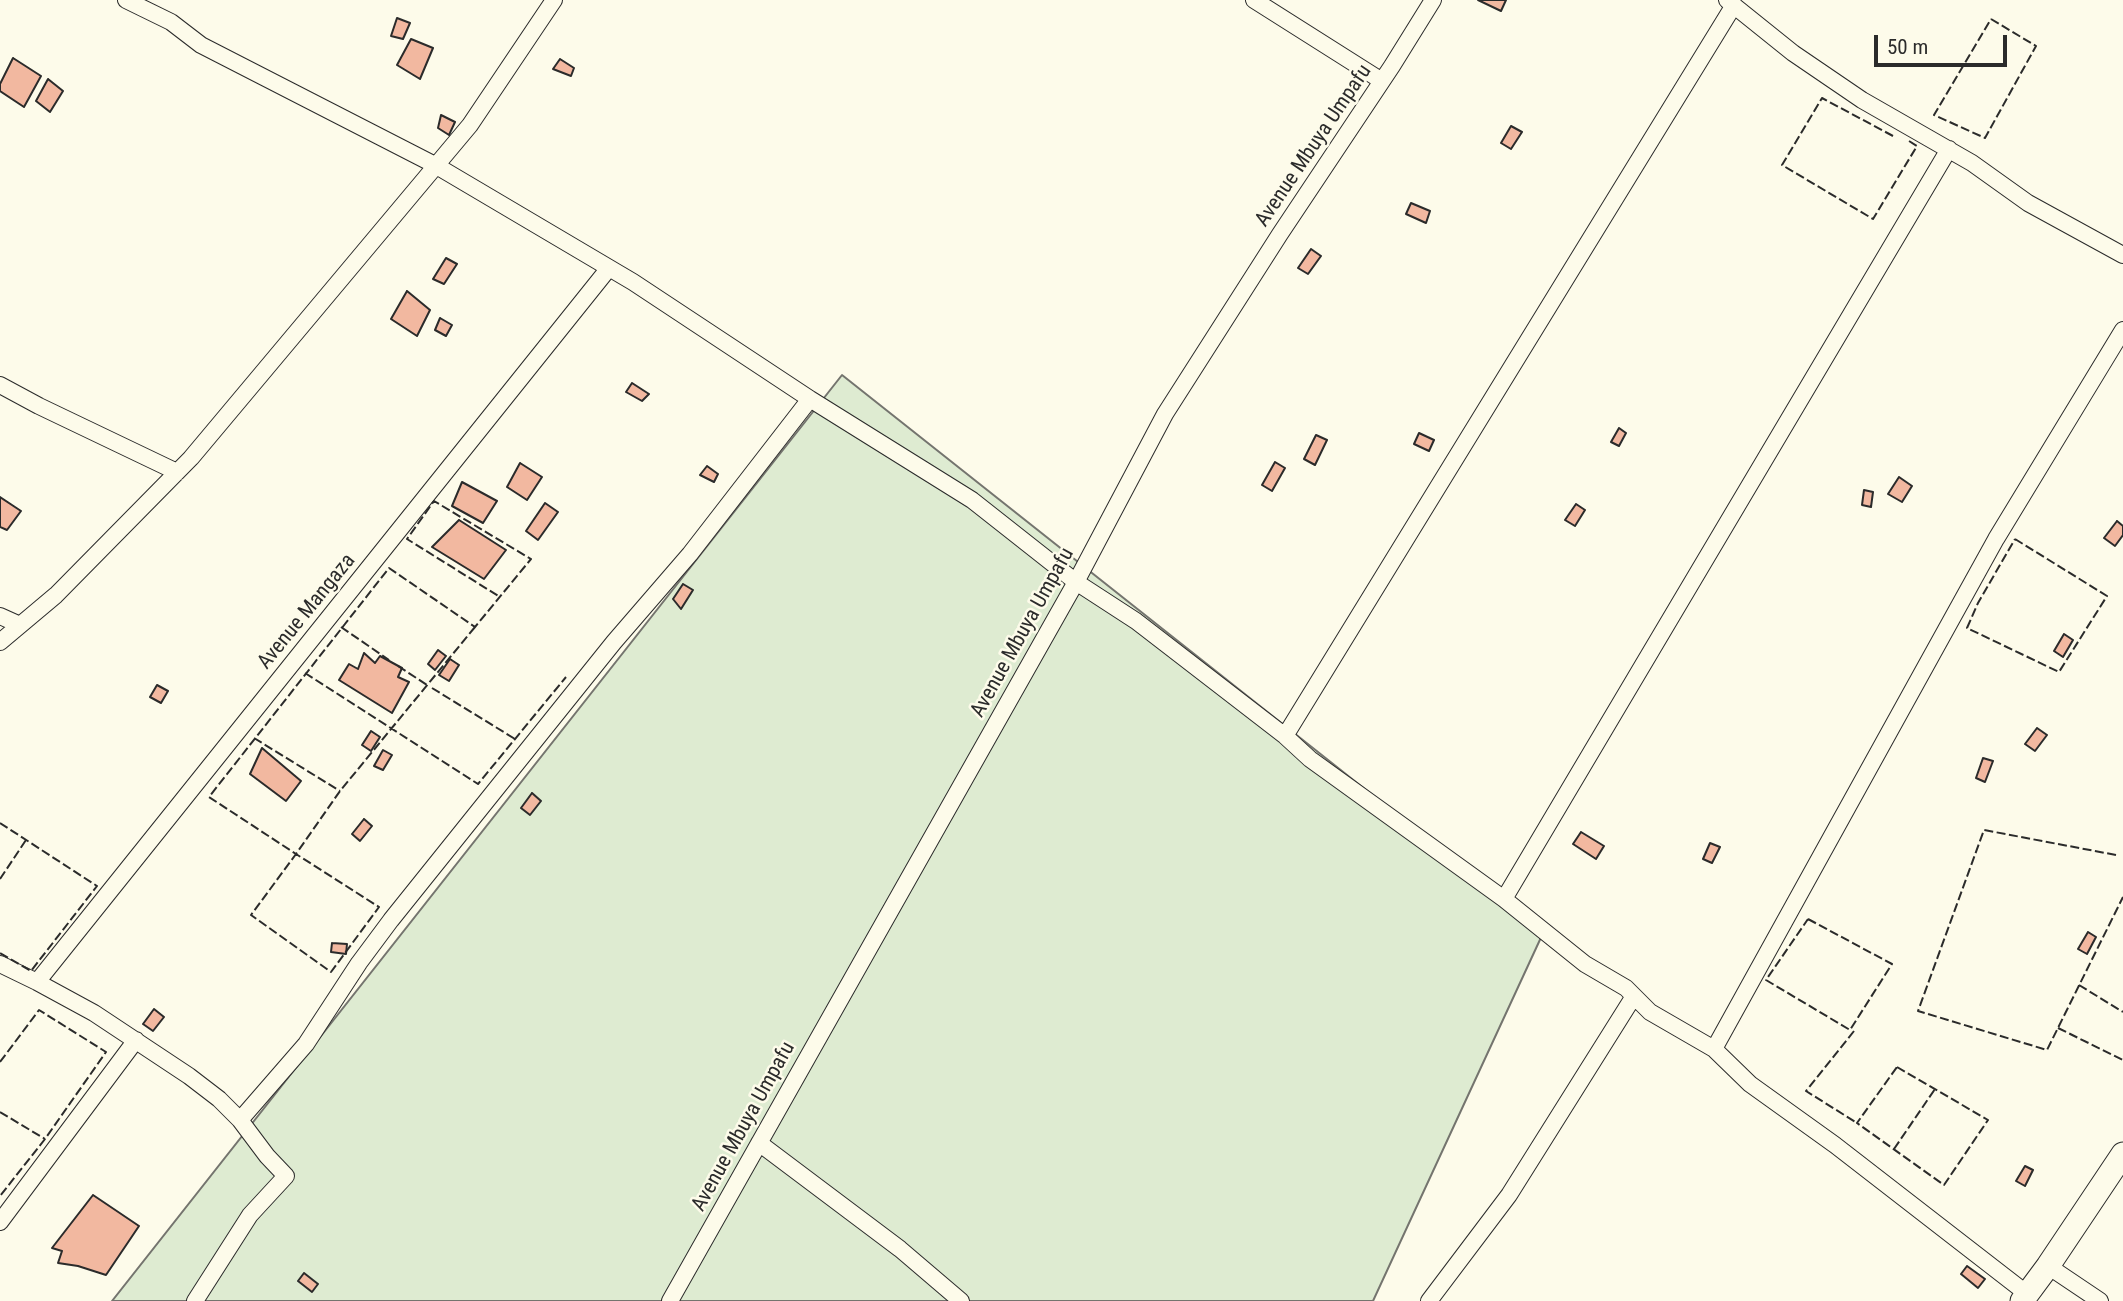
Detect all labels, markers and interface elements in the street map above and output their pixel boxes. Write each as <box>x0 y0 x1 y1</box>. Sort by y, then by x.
scale bar <box>1878 21 2011 65</box>
text: 50 m <box>1887 35 1928 59</box>
street label: Avenue Mbuya Umpafu <box>1250 60 1378 232</box>
street label: Avenue Mbuya Umpafu <box>966 544 1080 722</box>
street label: Avenue Mangaza <box>253 549 361 675</box>
street label: Avenue Mbuya Umpafu <box>687 1038 801 1216</box>

